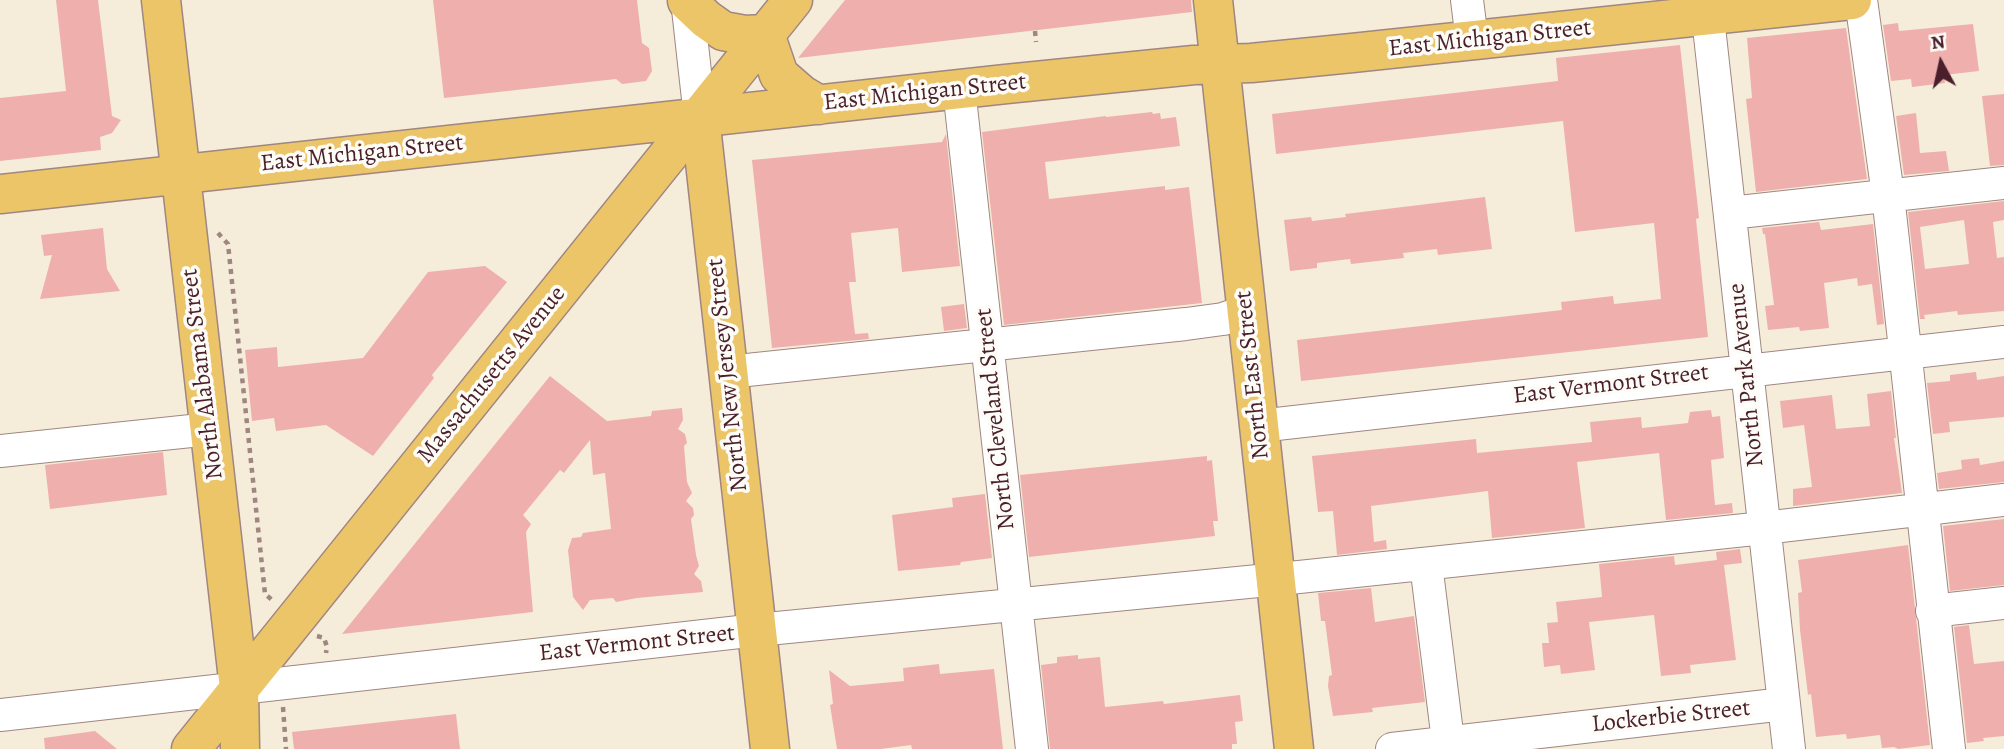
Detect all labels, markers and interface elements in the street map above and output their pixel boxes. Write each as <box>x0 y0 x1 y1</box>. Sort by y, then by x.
street label: East Michigan Street <box>1387 14 1593 64</box>
north arrow <box>1906 28 1976 98</box>
text: N <box>1929 28 1947 56</box>
street label: East Michigan Street <box>822 68 1028 118</box>
street label: East Michigan Street <box>259 129 465 179</box>
street label: North New Jersey Street <box>701 257 755 493</box>
street label: North Alabama Street <box>176 267 230 481</box>
street label: Massachusetts Avenue <box>412 281 572 469</box>
street label: North Park Avenue <box>1723 282 1771 468</box>
street label: North East Street <box>1230 289 1276 461</box>
street label: North Cleveland Street <box>970 307 1022 531</box>
street label: East Vermont Street <box>1512 359 1710 411</box>
street label: East Vermont Street <box>538 619 736 669</box>
street label: Lockerbie Street <box>1590 694 1752 740</box>

